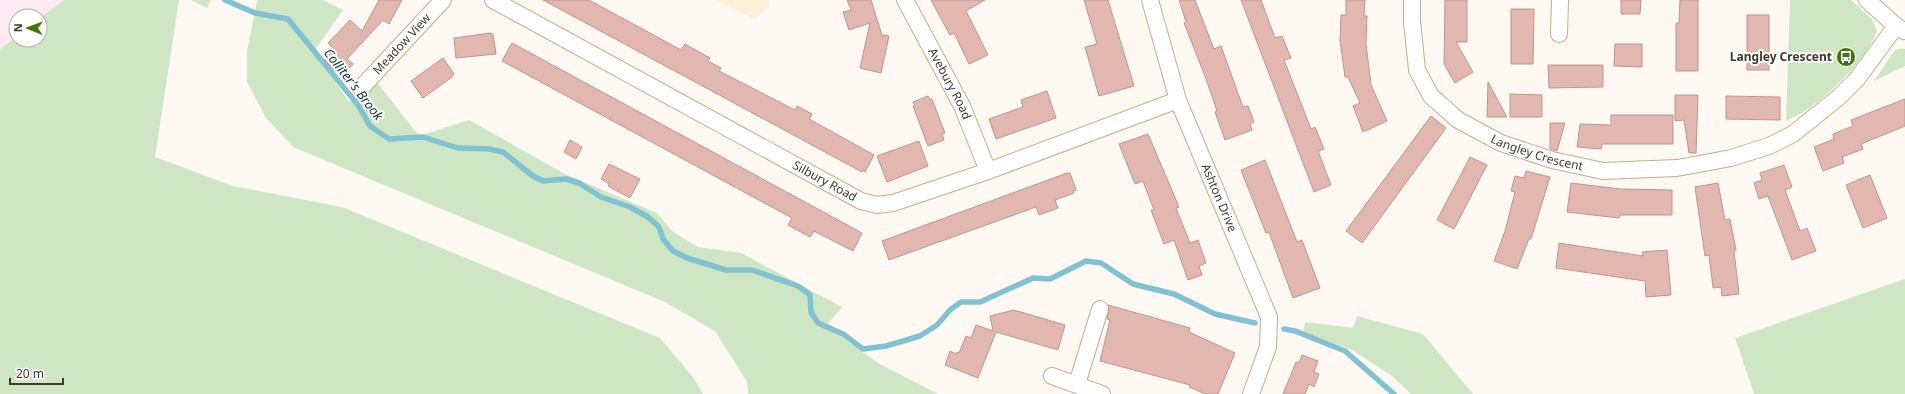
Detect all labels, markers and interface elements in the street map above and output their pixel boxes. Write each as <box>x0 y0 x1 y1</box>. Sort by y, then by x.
north arrow <box>8 8 48 48</box>
street label: Meadow View <box>369 9 435 78</box>
text: N <box>10 23 25 32</box>
water label: Colliter's Brook <box>320 44 388 124</box>
street label: Avebury Road <box>924 45 976 122</box>
bus stop icon: Langley Crescent <box>1835 46 1857 68</box>
place label: Langley Crescent <box>1730 48 1832 65</box>
street label: Langley Crescent <box>1488 130 1585 175</box>
street label: Silbury Road <box>790 156 860 205</box>
street label: Ashton Drive <box>1198 161 1242 235</box>
scale bar <box>10 360 63 386</box>
text: 20 m <box>16 365 44 382</box>

